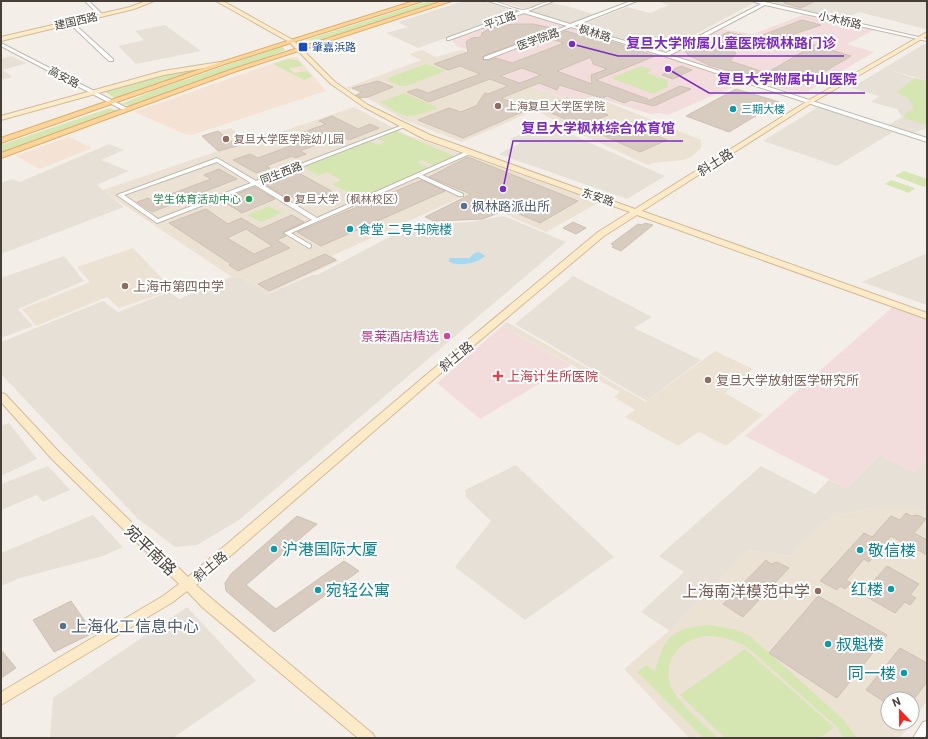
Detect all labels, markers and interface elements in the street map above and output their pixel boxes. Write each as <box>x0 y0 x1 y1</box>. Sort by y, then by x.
street label: 平江路 <box>482 9 518 32</box>
street label: 小木桥路 <box>817 9 863 32</box>
street label: 建国西路 <box>53 10 99 33</box>
street label: 枫林路 <box>577 22 613 45</box>
street label: 医学院路 <box>515 26 561 53</box>
callout: 复旦大学附属儿童医院枫林路门诊 <box>618 30 844 56</box>
text: 复旦大学附属儿童医院枫林路门诊 <box>626 35 837 51</box>
marker: 肇嘉浜路 <box>297 41 309 53</box>
place label: 肇嘉浜路 <box>312 41 356 54</box>
street label: 高安路 <box>46 64 81 91</box>
callout: 复旦大学附属中山医院 <box>709 67 865 93</box>
text: 复旦大学附属中山医院 <box>717 71 857 87</box>
place label: 上海复旦大学医学院 <box>506 100 605 113</box>
marker: 上海复旦大学医学院 <box>493 101 503 111</box>
place label: 三期大楼 <box>741 103 785 116</box>
marker: 三期大楼 <box>728 104 738 114</box>
callout: 复旦大学枫林综合体育馆 <box>513 115 683 141</box>
text: 复旦大学枫林综合体育馆 <box>521 120 675 136</box>
place label: 复旦大学医学院幼儿园 <box>234 133 344 146</box>
marker: 复旦大学医学院幼儿园 <box>221 134 231 144</box>
street label: 斜土路 <box>695 146 736 179</box>
street label: 同生西路 <box>258 160 304 187</box>
street label: 东安路 <box>580 186 616 209</box>
place label: 学生体育活动中心 <box>153 193 241 206</box>
place label: 复旦大学（枫林校区） <box>295 193 405 206</box>
marker: 学生体育活动中心 <box>244 194 254 204</box>
marker: 复旦大学（枫林校区） <box>282 194 292 204</box>
place label: 枫林路派出所 <box>472 199 550 214</box>
marker: 枫林路派出所 <box>459 201 469 211</box>
place label: 食堂 二号书院楼 <box>358 222 452 237</box>
marker: 食堂 二号书院楼 <box>345 224 355 234</box>
place label: 上海市第四中学 <box>133 279 224 294</box>
marker: 上海市第四中学 <box>120 281 130 291</box>
place label: 景莱酒店精选 <box>361 329 439 344</box>
marker: 景莱酒店精选 <box>442 331 452 341</box>
street label: 斜土路 <box>436 338 476 374</box>
place label: 上海计生所医院 <box>507 369 598 384</box>
marker: 上海计生所医院 <box>492 370 504 382</box>
place label: 复旦大学放射医学研究所 <box>716 373 859 388</box>
marker: 复旦大学放射医学研究所 <box>703 375 713 385</box>
street label: 宛平南路 <box>121 521 180 579</box>
place label: 沪港国际大厦 <box>282 540 378 559</box>
place label: 敬信楼 <box>868 541 916 560</box>
marker: 沪港国际大厦 <box>269 544 279 554</box>
marker: 敬信楼 <box>855 545 865 555</box>
street label: 斜土路 <box>190 548 230 584</box>
place label: 红楼 <box>851 580 883 599</box>
place label: 宛轻公寓 <box>326 581 390 600</box>
place label: 上海南洋模范中学 <box>682 582 810 601</box>
marker: 红楼 <box>886 584 896 594</box>
marker: 宛轻公寓 <box>313 585 323 595</box>
marker: 上海南洋模范中学 <box>813 586 823 596</box>
place label: 上海化工信息中心 <box>71 617 199 636</box>
marker: 上海化工信息中心 <box>58 621 68 631</box>
place label: 叔魁楼 <box>836 635 884 654</box>
marker: 叔魁楼 <box>823 639 833 649</box>
place label: 同一楼 <box>848 664 896 683</box>
marker: 同一楼 <box>899 668 909 678</box>
north arrow <box>880 691 920 731</box>
text: N <box>890 695 903 710</box>

